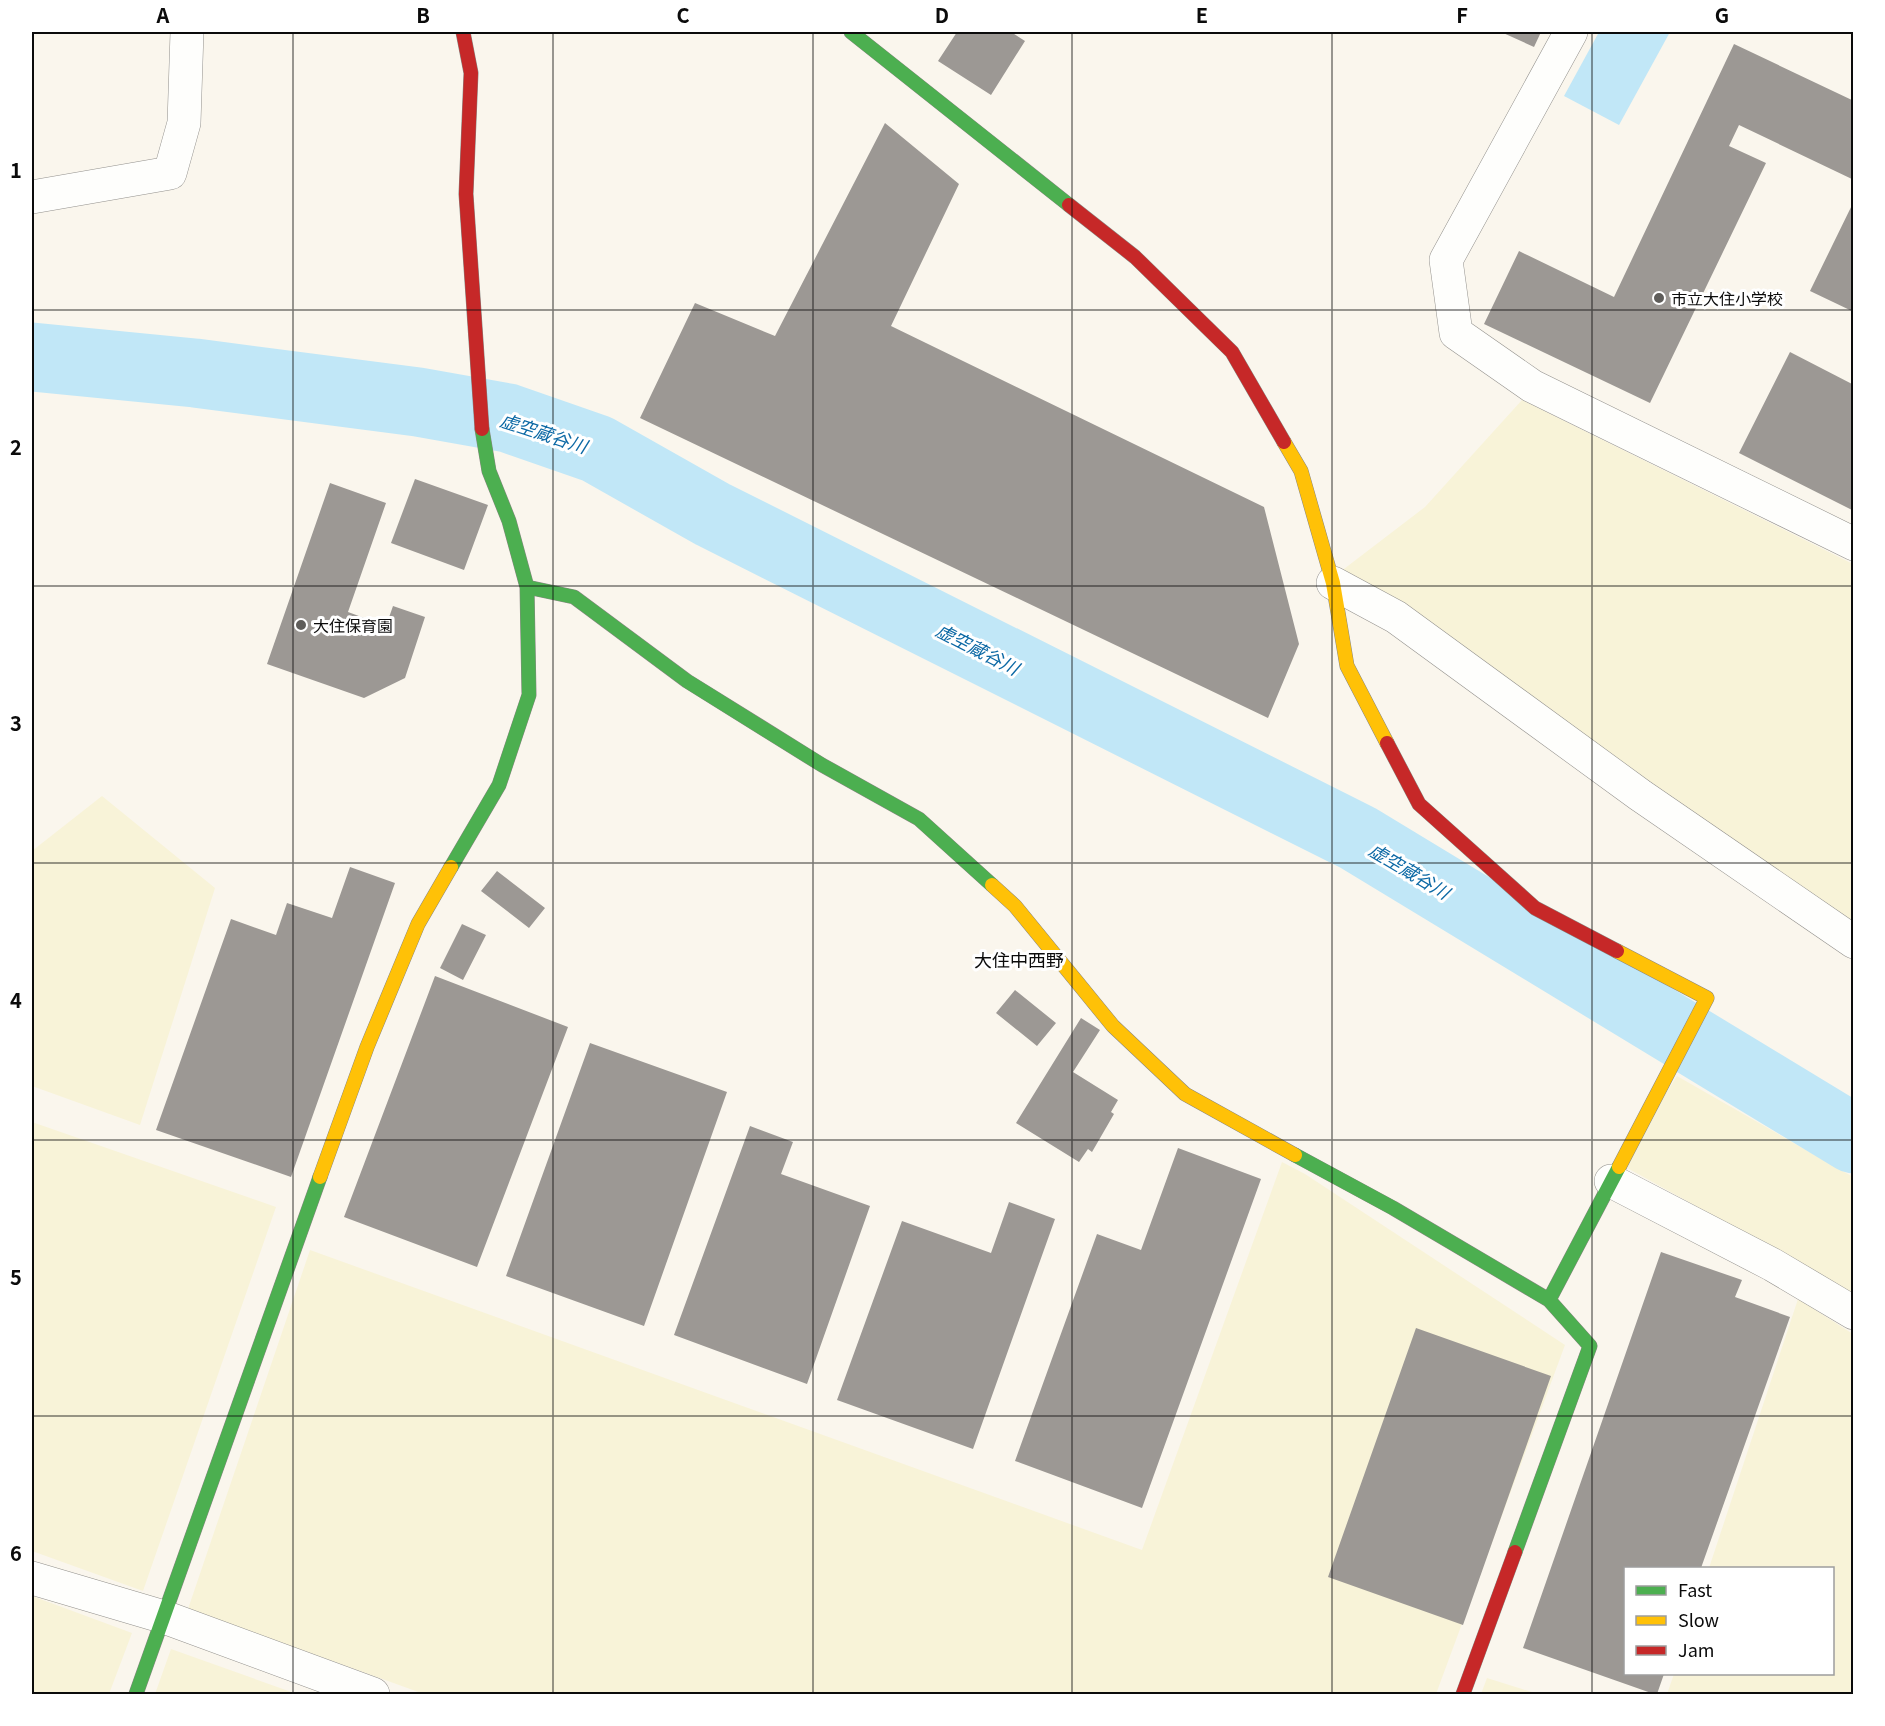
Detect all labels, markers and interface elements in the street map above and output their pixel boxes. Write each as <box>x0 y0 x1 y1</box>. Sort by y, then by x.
text: A <box>156 0 170 29</box>
text: B <box>416 0 430 29</box>
text: C <box>676 0 690 29</box>
text: D <box>935 0 949 29</box>
text: E <box>1196 0 1208 29</box>
text: F <box>1456 0 1468 29</box>
text: G <box>1715 0 1729 29</box>
text: 1 <box>10 155 22 184</box>
place label: 市立大住小学校 <box>1671 286 1783 310</box>
marker: 市立大住小学校 <box>1652 291 1666 305</box>
water label: 虚空蔵谷川 <box>497 406 593 459</box>
text: 2 <box>10 432 22 461</box>
place label: 大住保育園 <box>313 613 393 637</box>
water label: 虚空蔵谷川 <box>932 616 1026 681</box>
marker: 大住保育園 <box>294 618 308 632</box>
text: 3 <box>10 708 22 737</box>
water label: 虚空蔵谷川 <box>1365 836 1457 905</box>
district label: 大住中西野 <box>974 946 1064 972</box>
text: 4 <box>10 985 22 1014</box>
text: 5 <box>10 1262 22 1291</box>
text: 6 <box>10 1538 22 1567</box>
legend <box>1624 1567 1834 1675</box>
text: Fast <box>1678 1576 1712 1602</box>
text: Slow <box>1678 1606 1719 1632</box>
text: Jam <box>1678 1636 1714 1662</box>

